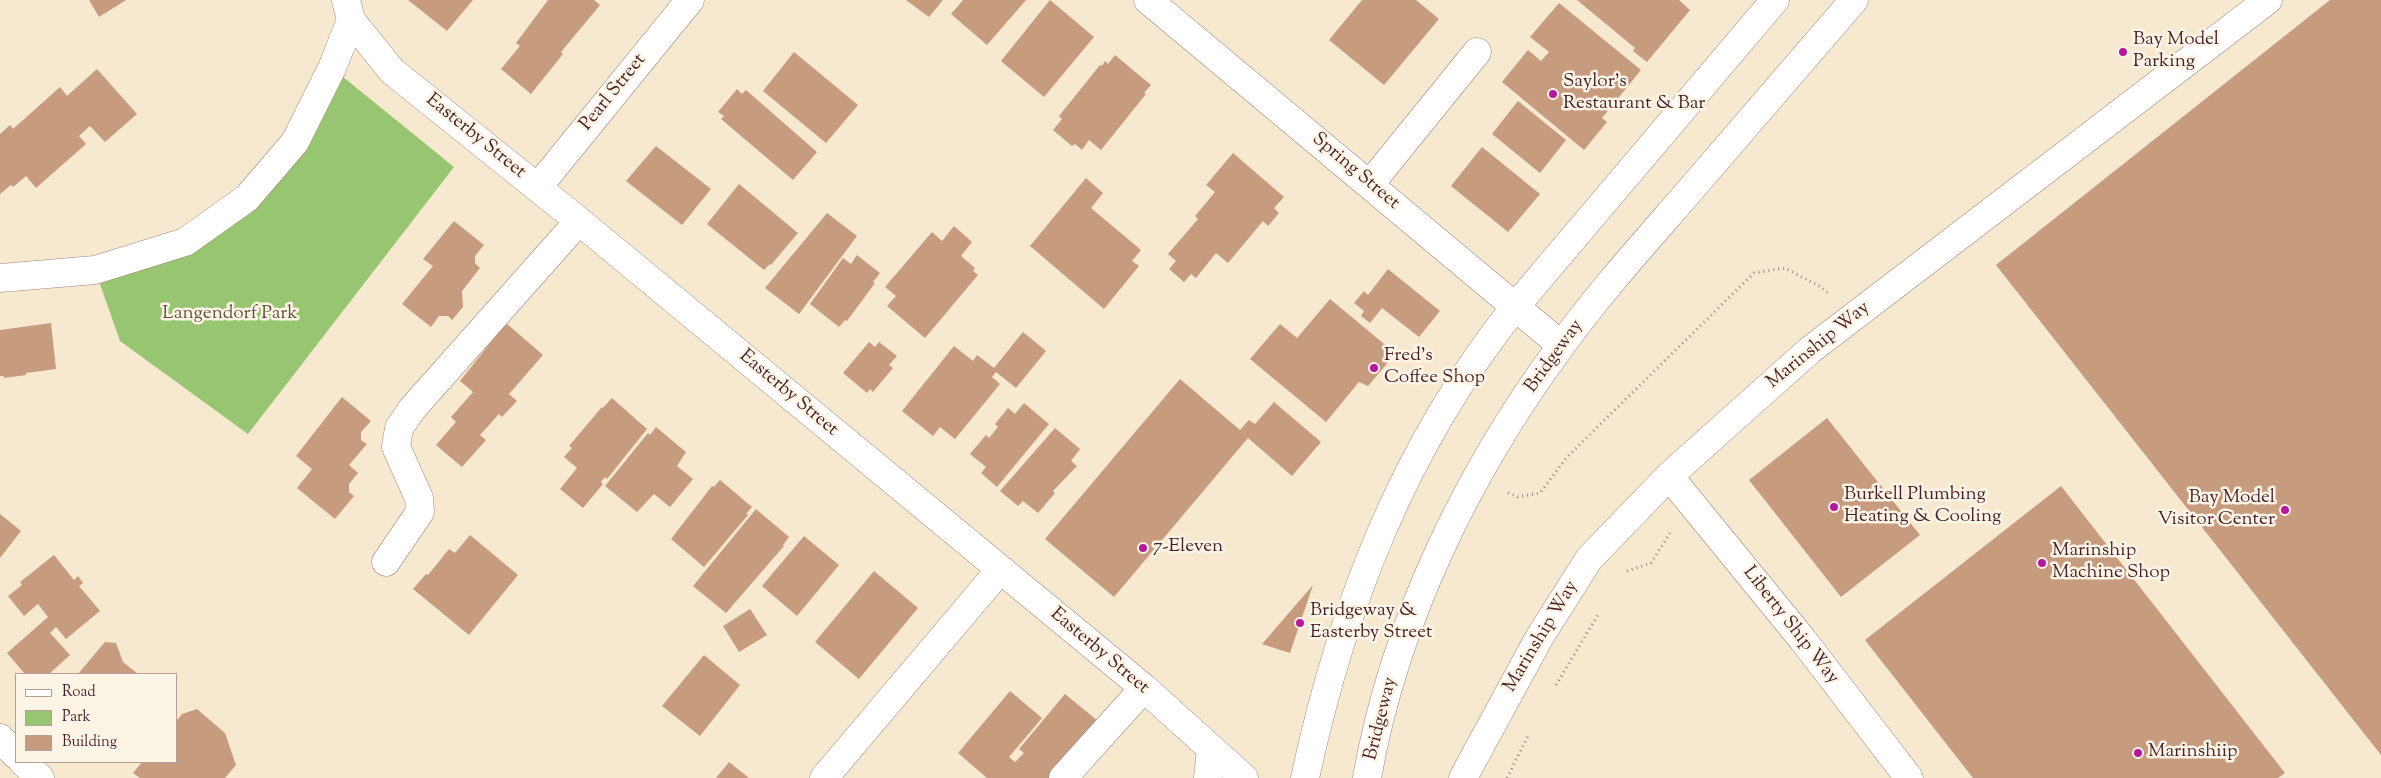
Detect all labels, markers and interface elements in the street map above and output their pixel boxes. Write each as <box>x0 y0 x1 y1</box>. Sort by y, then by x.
place label: Bay Model Parking <box>2133 30 2219 74</box>
marker: Bay Model Parking <box>2117 46 2129 58</box>
street label: Pearl Street <box>576 50 652 136</box>
place label: Saylor's Restaurant & Bar <box>1563 72 1705 116</box>
marker: Saylor's Restaurant & Bar <box>1547 88 1559 100</box>
street label: Easterby Street <box>420 90 530 184</box>
street label: Spring Street <box>1306 129 1404 215</box>
street label: Marinship Way <box>1763 297 1875 395</box>
park label: Langendorf Park <box>162 304 298 326</box>
street label: Bridgeway <box>1521 316 1589 398</box>
street label: Easterby Street <box>734 346 842 442</box>
place label: Fred's Coffee Shop <box>1384 346 1485 390</box>
marker: Fred's Coffee Shop <box>1368 362 1380 374</box>
place label: Burkell Plumbing Heating & Cooling <box>1844 485 2001 529</box>
place label: Bay Model Visitor Center <box>2157 488 2275 532</box>
marker: Burkell Plumbing Heating & Cooling <box>1828 501 1840 513</box>
marker: Bay Model Visitor Center <box>2279 504 2291 516</box>
place label: 7-Eleven <box>1153 537 1223 559</box>
place label: Marinship Machine Shop <box>2052 541 2170 585</box>
marker: 7-Eleven <box>1137 542 1149 554</box>
marker: Marinship Machine Shop <box>2036 557 2048 569</box>
street label: Liberty Ship Way <box>1737 562 1843 690</box>
street label: Marinship Way <box>1500 577 1584 697</box>
place label: Bridgeway & Easterby Street <box>1310 601 1432 645</box>
street label: Easterby Street <box>1045 604 1153 700</box>
marker: Bridgeway & Easterby Street <box>1294 617 1306 629</box>
legend <box>15 673 178 763</box>
street label: Bridgeway <box>1361 675 1403 763</box>
text: Road <box>62 682 96 703</box>
text: Park <box>62 707 91 728</box>
text: Building <box>62 732 117 753</box>
place label: Marinshiip <box>2148 742 2238 764</box>
marker: Marinshiip <box>2132 747 2144 759</box>

